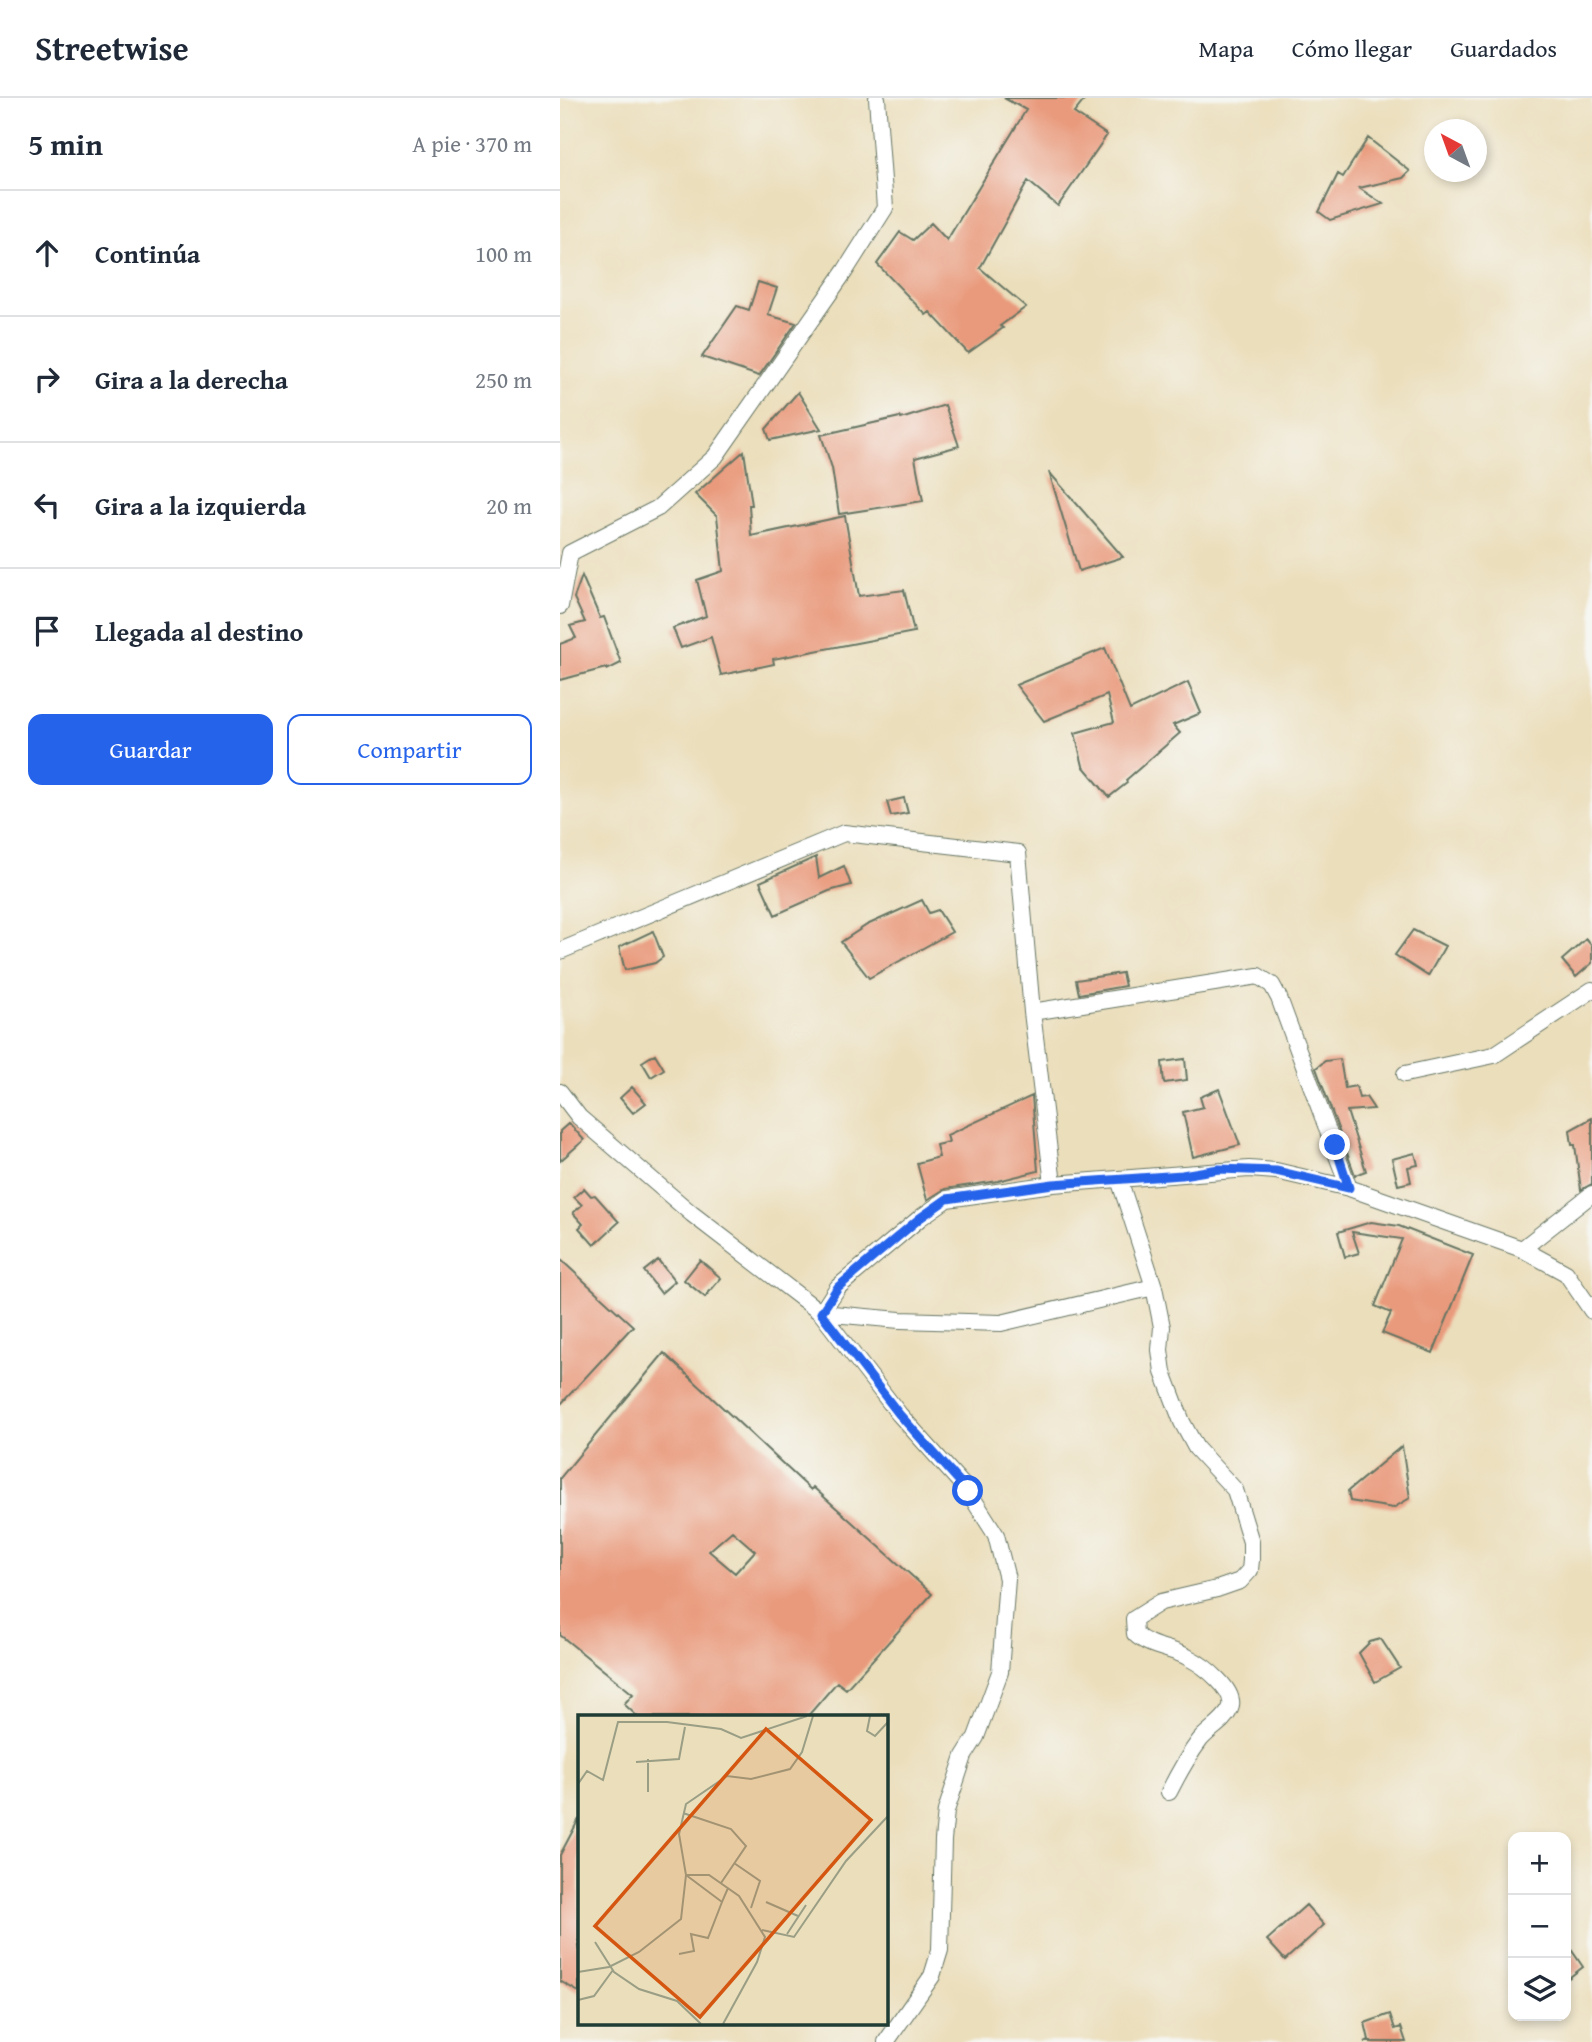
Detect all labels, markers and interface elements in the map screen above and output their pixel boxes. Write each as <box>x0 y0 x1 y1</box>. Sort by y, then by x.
text: Streetwise <box>35 24 189 72</box>
text: Mapa <box>1198 31 1254 66</box>
text: Cómo llegar <box>1292 31 1412 66</box>
text: Guardados <box>1450 31 1557 66</box>
north arrow <box>1424 119 1487 182</box>
text: 5 min <box>28 122 103 166</box>
text: A pie · 370 m <box>412 127 532 160</box>
icon: ahead <box>28 234 66 272</box>
text: Continúa <box>95 234 200 273</box>
text: 100 m <box>475 237 532 270</box>
icon: right <box>28 360 66 398</box>
text: Gira a la derecha <box>95 360 288 399</box>
text: 250 m <box>475 363 532 396</box>
icon: left <box>28 486 66 524</box>
text: Gira a la izquierda <box>95 486 306 525</box>
text: 20 m <box>486 489 532 522</box>
icon: arrive <box>28 612 66 650</box>
text: Llegada al destino <box>95 612 303 651</box>
button: Guardar <box>28 714 273 785</box>
button: Compartir <box>287 714 532 785</box>
route end <box>1319 1129 1350 1160</box>
route start <box>952 1475 983 1506</box>
inset map <box>578 1715 887 2024</box>
map controls <box>1508 1832 1571 2021</box>
button: + <box>1508 1832 1571 1895</box>
button: − <box>1508 1895 1571 1958</box>
button: layers <box>1508 1958 1571 2021</box>

